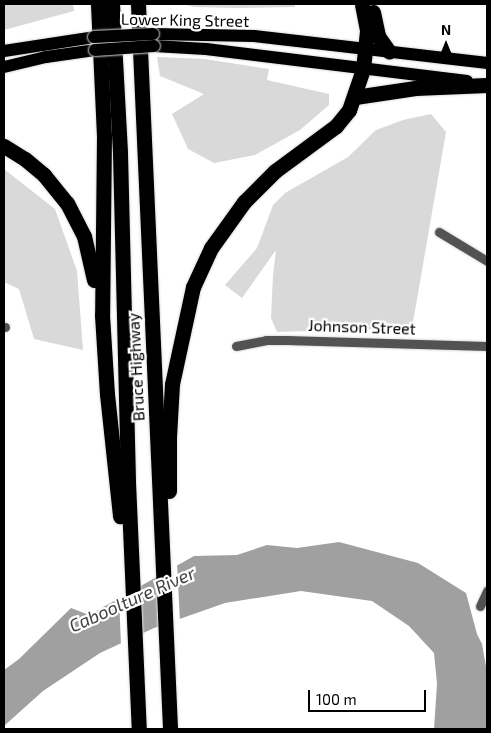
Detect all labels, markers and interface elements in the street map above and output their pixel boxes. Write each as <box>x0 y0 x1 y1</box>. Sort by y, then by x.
street label: Lower King Street <box>121 9 249 31</box>
north arrow <box>421 20 471 70</box>
text: N <box>441 21 451 38</box>
street label: Bruce Highway <box>124 312 148 422</box>
street label: Johnson Street <box>308 316 416 338</box>
water label: Caboolture River <box>66 562 198 636</box>
scale bar <box>311 680 428 712</box>
text: 100 m <box>316 690 357 708</box>

